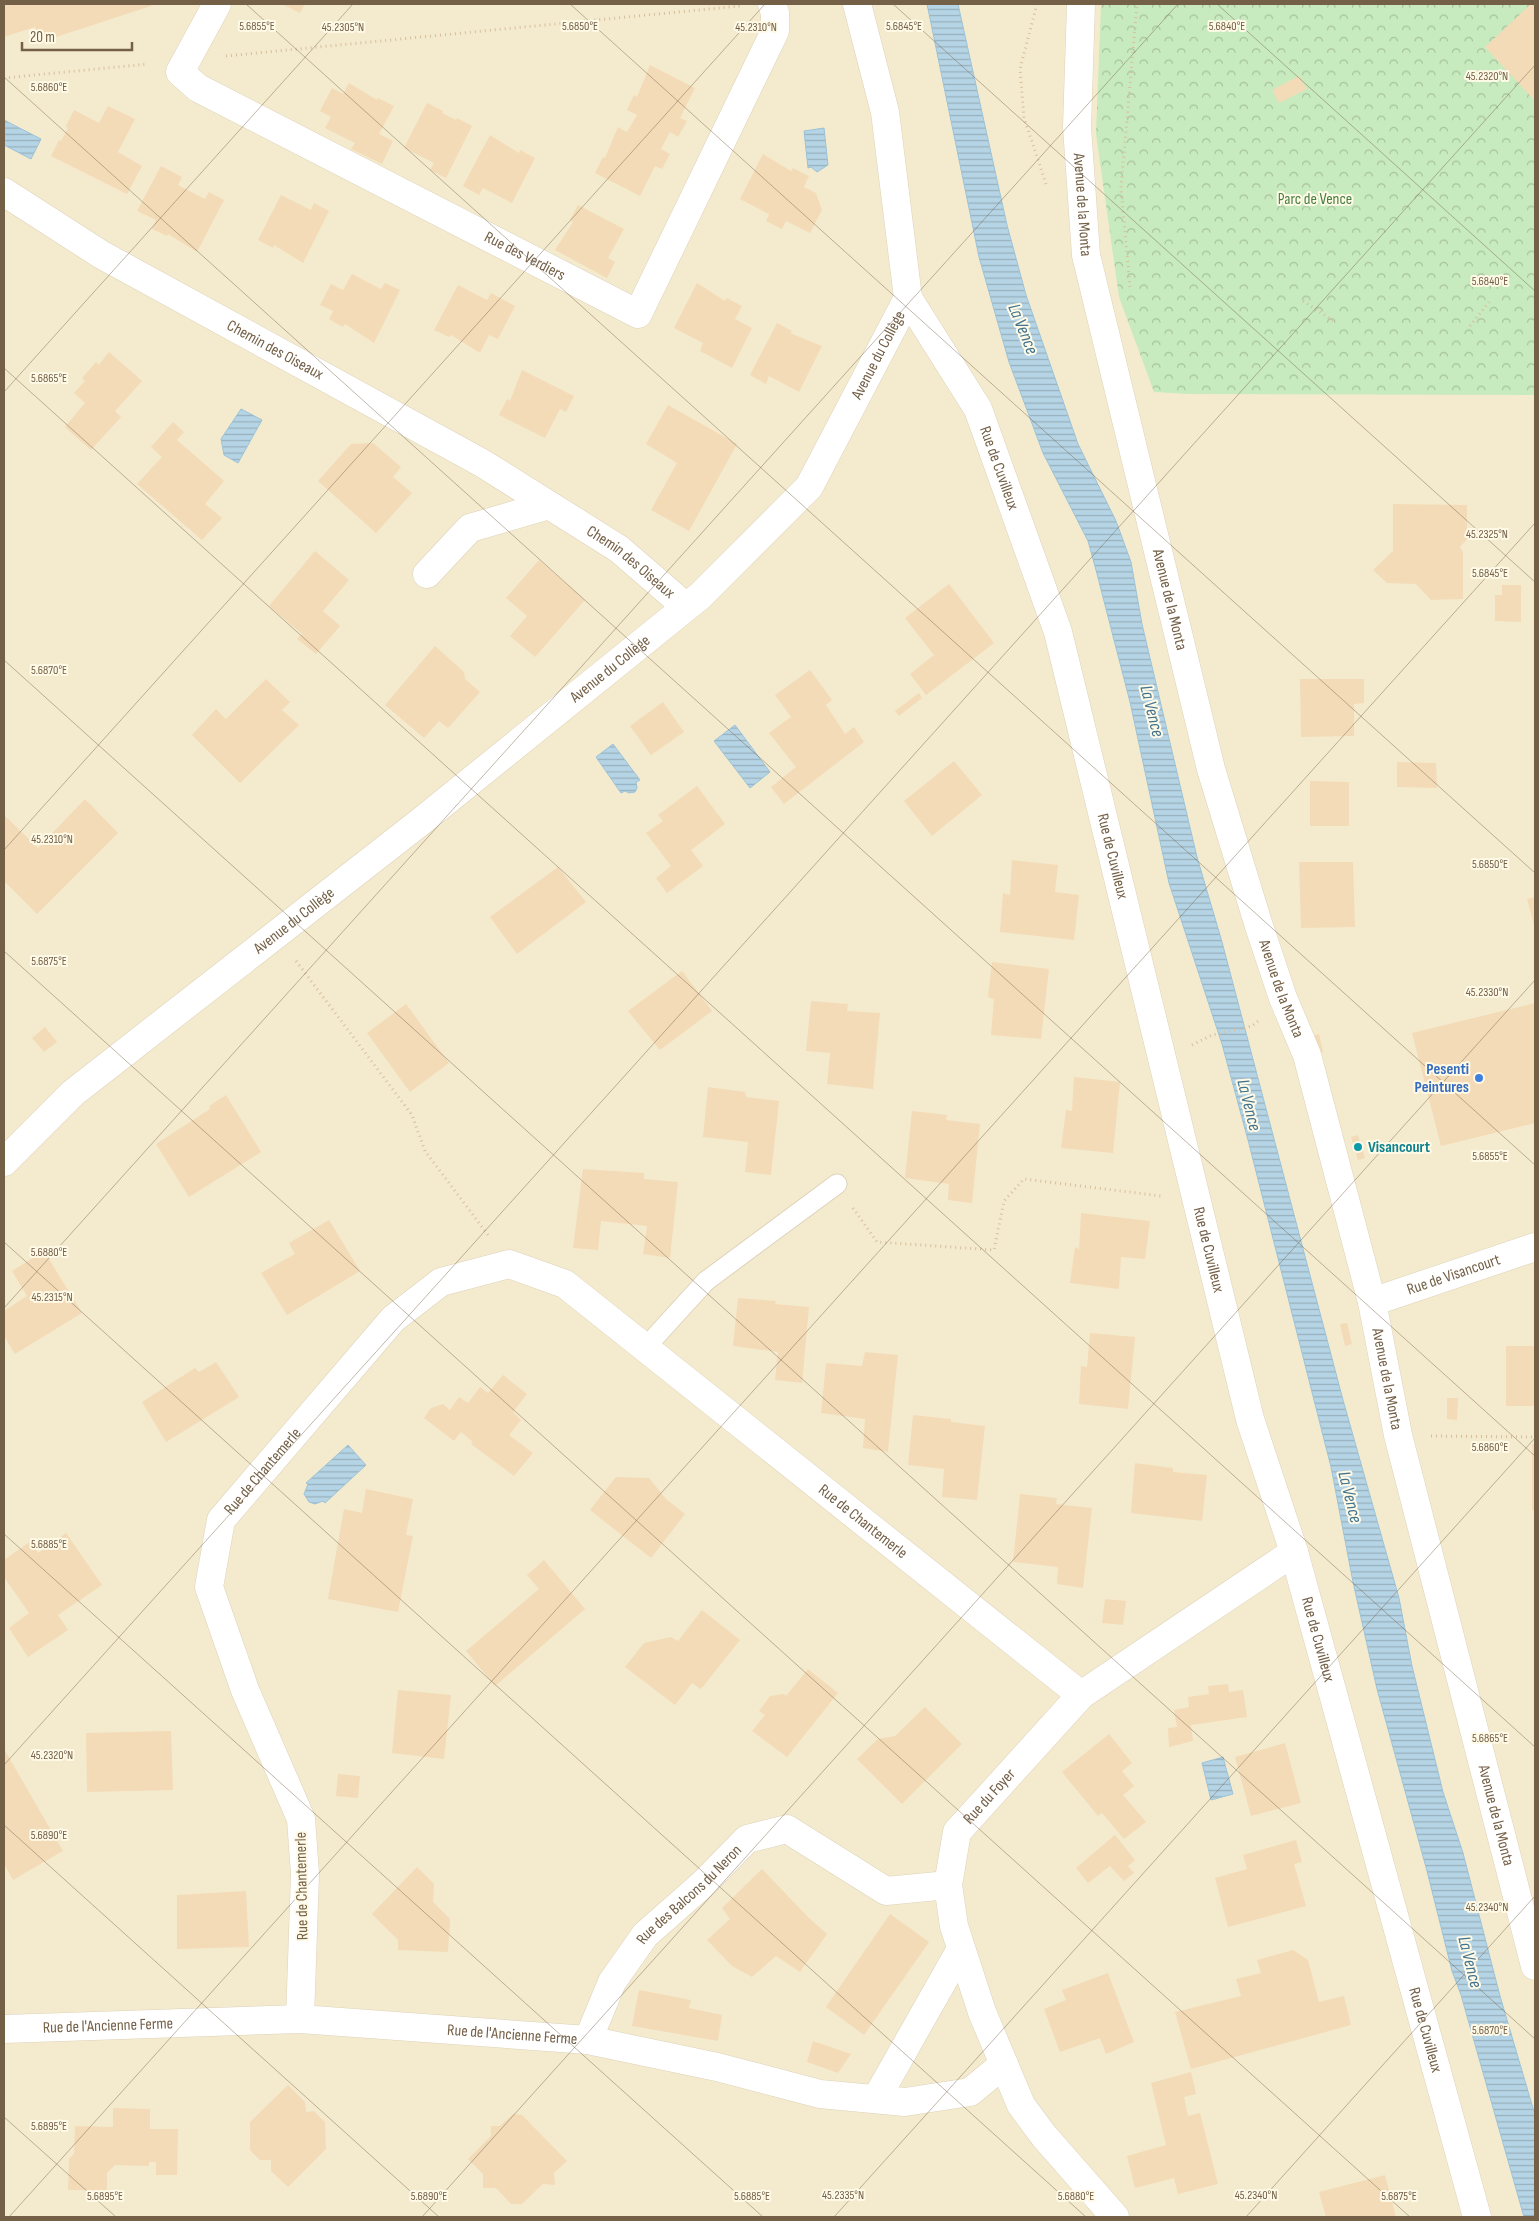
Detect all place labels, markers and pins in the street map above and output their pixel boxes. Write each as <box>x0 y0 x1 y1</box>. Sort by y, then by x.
place label: Pesenti Peintures <box>1414 1060 1469 1097</box>
marker: Pesenti Peintures <box>1473 1072 1485 1084</box>
place label: Visancourt <box>1368 1138 1430 1157</box>
marker: Visancourt <box>1352 1141 1364 1153</box>

